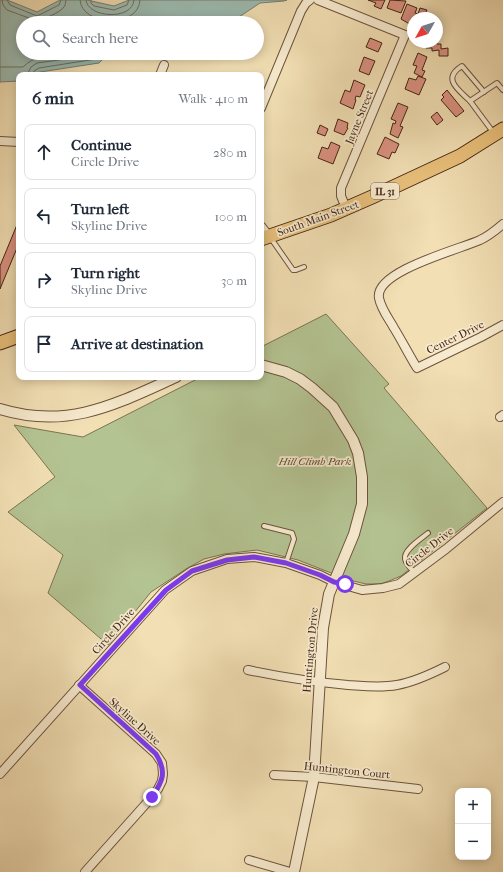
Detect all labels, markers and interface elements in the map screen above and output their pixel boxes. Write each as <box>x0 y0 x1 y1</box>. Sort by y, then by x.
north arrow <box>407 12 443 48</box>
search box <box>16 16 264 60</box>
icon: search <box>30 27 52 49</box>
text: Search here <box>62 29 138 47</box>
text: 6 min <box>32 88 74 108</box>
street label: Jayne Street <box>342 88 376 147</box>
text: Walk · 410 m <box>179 91 248 106</box>
text: Continue <box>71 136 131 154</box>
icon: ahead <box>33 141 55 163</box>
text: 280 m <box>213 145 247 160</box>
text: Circle Drive <box>71 154 139 169</box>
road number: IL 31 <box>371 183 399 199</box>
street label: South Main Street <box>276 198 361 239</box>
text: Turn left <box>71 200 129 218</box>
icon: left <box>33 205 55 227</box>
text: 100 m <box>214 209 247 224</box>
text: Skyline Drive <box>71 218 147 233</box>
text: Turn right <box>71 264 140 282</box>
icon: right <box>33 269 55 291</box>
text: 30 m <box>221 273 247 288</box>
text: Skyline Drive <box>71 282 147 297</box>
street label: Center Drive <box>424 318 487 357</box>
icon: arrive <box>33 333 55 355</box>
text: Arrive at destination <box>71 335 203 353</box>
park label: Hill Climb Park <box>278 455 351 468</box>
street label: Circle Drive <box>403 524 456 570</box>
route start <box>336 575 354 593</box>
street label: Circle Drive <box>89 605 138 657</box>
street label: Huntington Drive <box>300 606 321 693</box>
street label: Skyline Drive <box>106 695 163 748</box>
street label: Huntington Court <box>303 760 391 781</box>
route end <box>143 788 161 806</box>
map controls <box>455 788 491 860</box>
button: + <box>455 788 491 824</box>
button: − <box>455 824 491 860</box>

